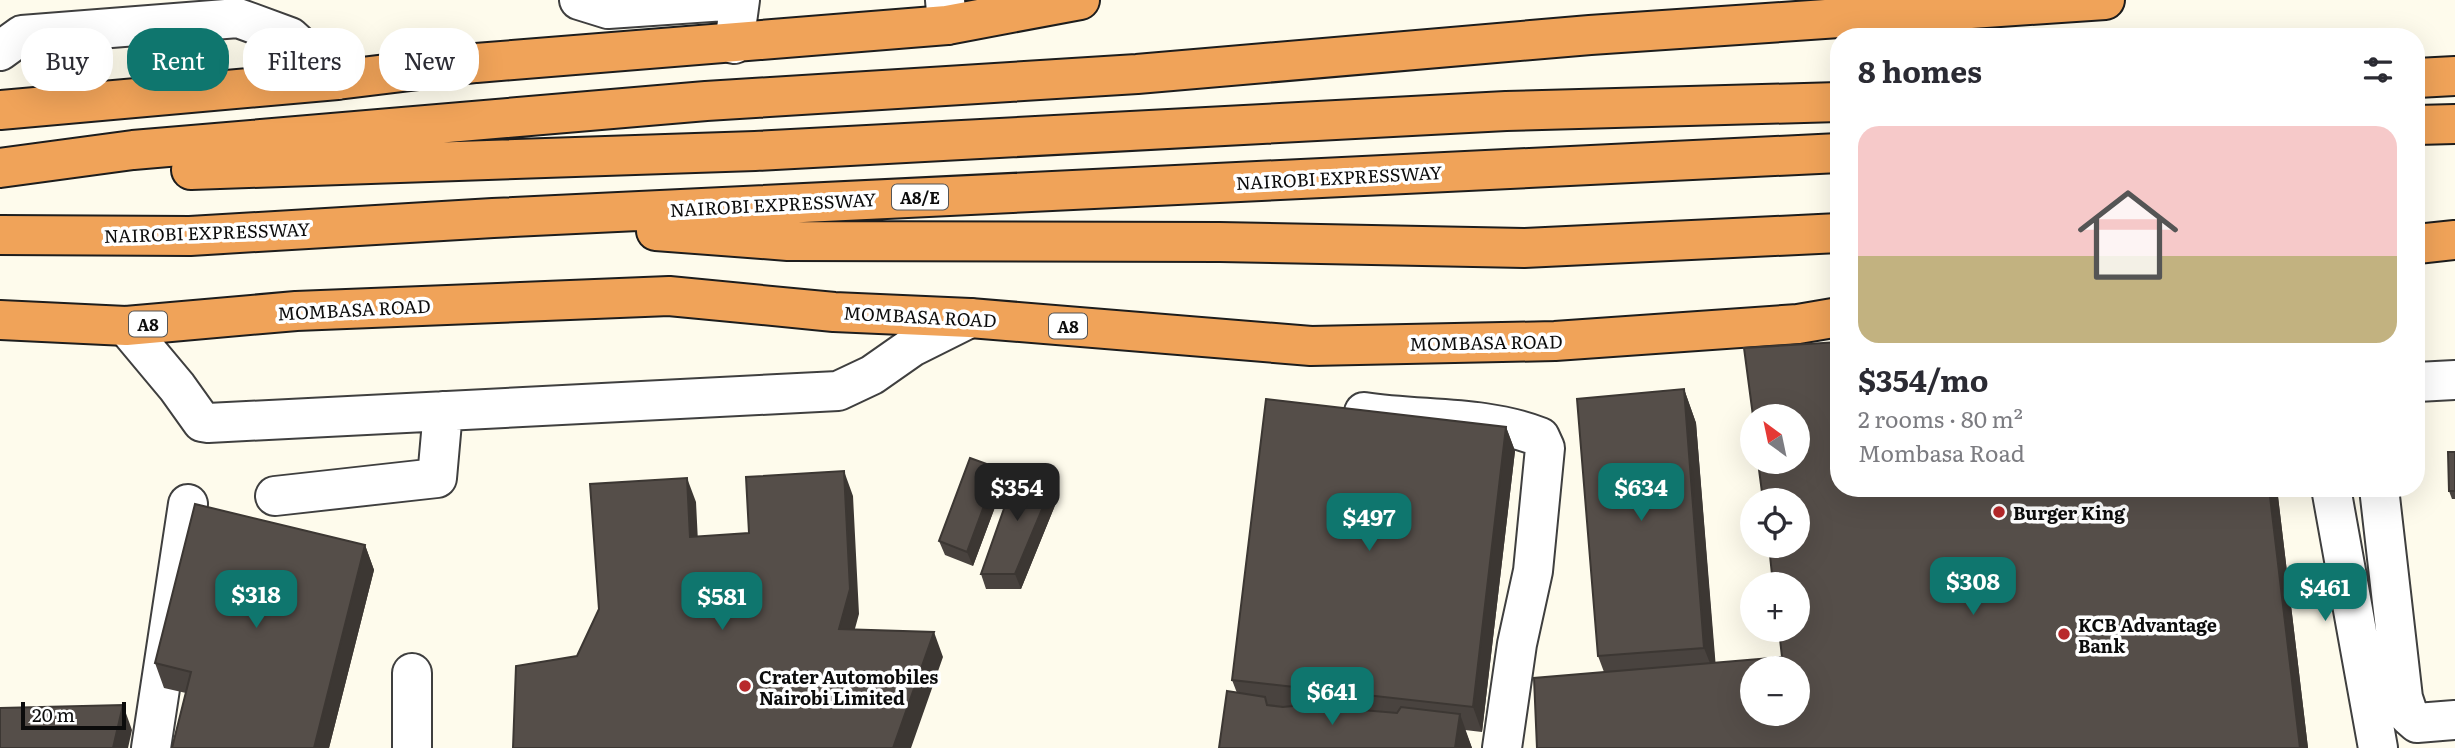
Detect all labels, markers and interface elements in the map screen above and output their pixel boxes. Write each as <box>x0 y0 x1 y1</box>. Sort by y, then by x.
chip: Buy <box>21 28 113 91</box>
chip: Rent <box>127 28 229 91</box>
chip: Filters <box>243 28 365 91</box>
chip: New <box>379 28 479 91</box>
text: 8 homes <box>1858 48 1982 92</box>
icon: filters <box>2359 51 2397 89</box>
street label: NAIROBI EXPRESSWAY <box>1235 158 1443 196</box>
icon: home <box>2065 172 2191 298</box>
road number: A8/E <box>892 184 948 210</box>
street label: NAIROBI EXPRESSWAY <box>669 185 877 223</box>
street label: NAIROBI EXPRESSWAY <box>103 215 311 249</box>
street label: MOMBASA ROAD <box>277 292 431 326</box>
street label: MOMBASA ROAD <box>843 299 997 333</box>
road number: A8 <box>129 312 167 336</box>
road number: A8 <box>1049 314 1087 338</box>
street label: MOMBASA ROAD <box>1409 327 1563 357</box>
text: $354/mo <box>1858 357 1989 401</box>
text: 2 rooms · 80 m² <box>1858 401 2023 435</box>
north arrow <box>1740 404 1810 474</box>
map controls <box>1740 404 1810 726</box>
text: Mombasa Road <box>1858 435 2025 469</box>
pin: $354 <box>976 463 1058 523</box>
pin: $634 <box>1600 463 1682 523</box>
text: $354 <box>991 469 1043 503</box>
text: $634 <box>1614 469 1668 503</box>
button: locate <box>1740 488 1810 558</box>
pin: $497 <box>1328 494 1410 553</box>
text: $497 <box>1342 499 1396 533</box>
place label: Burger King <box>2013 499 2126 526</box>
marker: Burger King <box>1991 504 2007 520</box>
pin: $308 <box>1932 558 2014 617</box>
text: $308 <box>1946 563 2000 597</box>
pin: $461 <box>2284 564 2366 623</box>
text: $461 <box>2300 569 2350 603</box>
pin: $318 <box>215 570 297 630</box>
pin: $581 <box>681 572 763 632</box>
button: + <box>1740 572 1810 642</box>
text: $318 <box>231 576 281 610</box>
text: $581 <box>697 578 747 612</box>
place label: KCB Advantage Bank <box>2078 611 2217 659</box>
marker: KCB Advantage Bank <box>2056 626 2072 642</box>
button: − <box>1740 656 1810 726</box>
place label: Crater Automobiles Nairobi Limited <box>759 663 938 711</box>
pin: $641 <box>1291 668 1373 727</box>
text: $641 <box>1307 673 1357 707</box>
marker: Crater Automobiles Nairobi Limited <box>737 678 753 694</box>
scale bar <box>21 699 126 731</box>
text: 20 m <box>32 700 75 728</box>

